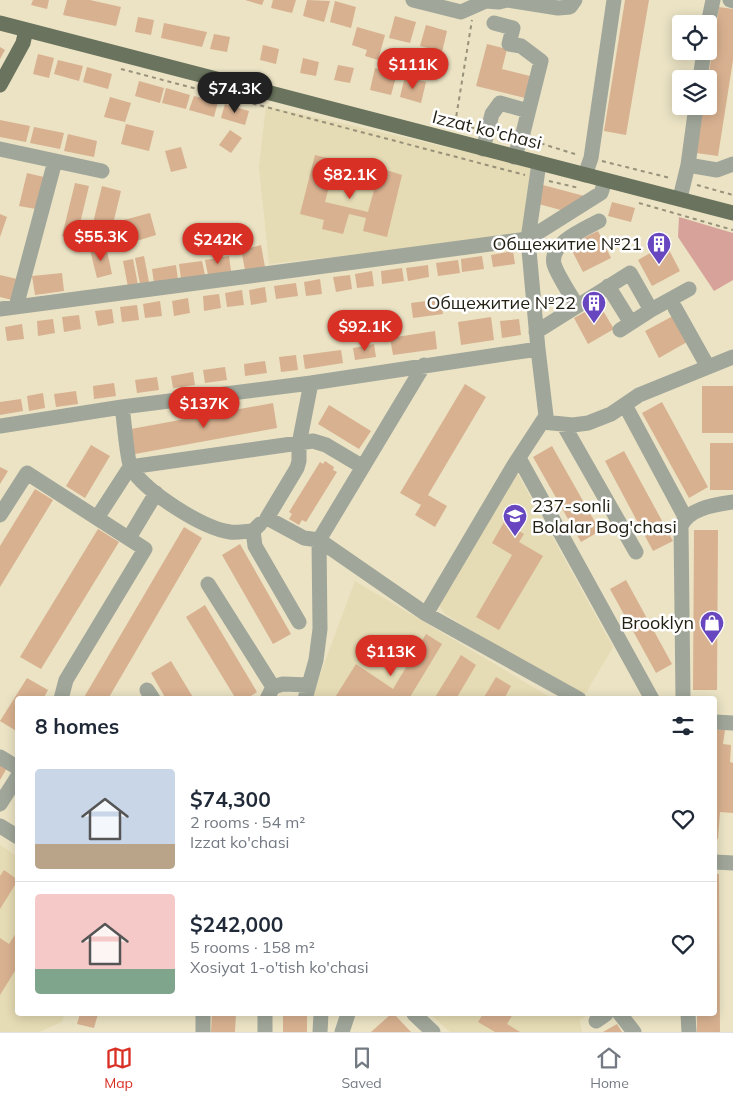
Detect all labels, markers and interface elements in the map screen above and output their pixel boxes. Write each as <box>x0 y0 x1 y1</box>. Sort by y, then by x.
map controls <box>672 15 717 115</box>
button: locate <box>672 15 717 60</box>
pin: $111K <box>378 48 448 90</box>
text: $111K <box>388 54 438 74</box>
button: layers <box>672 70 717 115</box>
pin: $74.3K <box>194 72 276 114</box>
text: $74.3K <box>208 78 262 98</box>
street label: Izzat ko'chasi <box>430 105 544 154</box>
pin: $82.1K <box>309 158 391 200</box>
text: $82.1K <box>323 164 377 184</box>
pin: $55.3K <box>60 220 142 262</box>
pin: $242K <box>183 222 253 265</box>
text: $55.3K <box>74 226 128 246</box>
text: $242K <box>193 229 243 249</box>
building icon: Общежитие №21 <box>646 231 672 265</box>
place label: Общежитие №21 <box>493 232 642 255</box>
building icon: Общежитие №22 <box>581 290 607 324</box>
place label: Общежитие №22 <box>427 291 576 314</box>
pin: $92.1K <box>324 310 406 352</box>
text: $92.1K <box>338 316 392 336</box>
pin: $137K <box>169 386 239 429</box>
text: $137K <box>179 393 229 413</box>
place label: 237-sonli Bolalar Bog'chasi <box>532 494 677 538</box>
school or university icon: 237-sonli Bolalar Bog'chasi <box>502 503 528 537</box>
shop icon: Brooklyn <box>699 610 725 644</box>
place label: Brooklyn <box>621 611 694 634</box>
pin: $113K <box>356 634 426 677</box>
text: $113K <box>366 641 416 661</box>
icon: filters <box>669 712 697 740</box>
text: 8 homes <box>35 713 119 739</box>
text: $74,300 <box>190 786 271 812</box>
icon: home <box>75 789 135 849</box>
icon: heart <box>669 805 697 833</box>
text: 2 rooms · 54 m² <box>190 812 305 832</box>
text: Izzat ko'chasi <box>190 832 289 852</box>
text: $242,000 <box>190 911 283 937</box>
icon: home <box>75 914 135 974</box>
icon: heart <box>669 930 697 958</box>
text: 5 rooms · 158 m² <box>190 937 315 957</box>
text: Xosiyat 1-o'tish ko'chasi <box>190 957 369 977</box>
tab: Map <box>104 1044 133 1092</box>
tab: Saved <box>341 1044 382 1092</box>
tab: Home <box>590 1044 629 1092</box>

